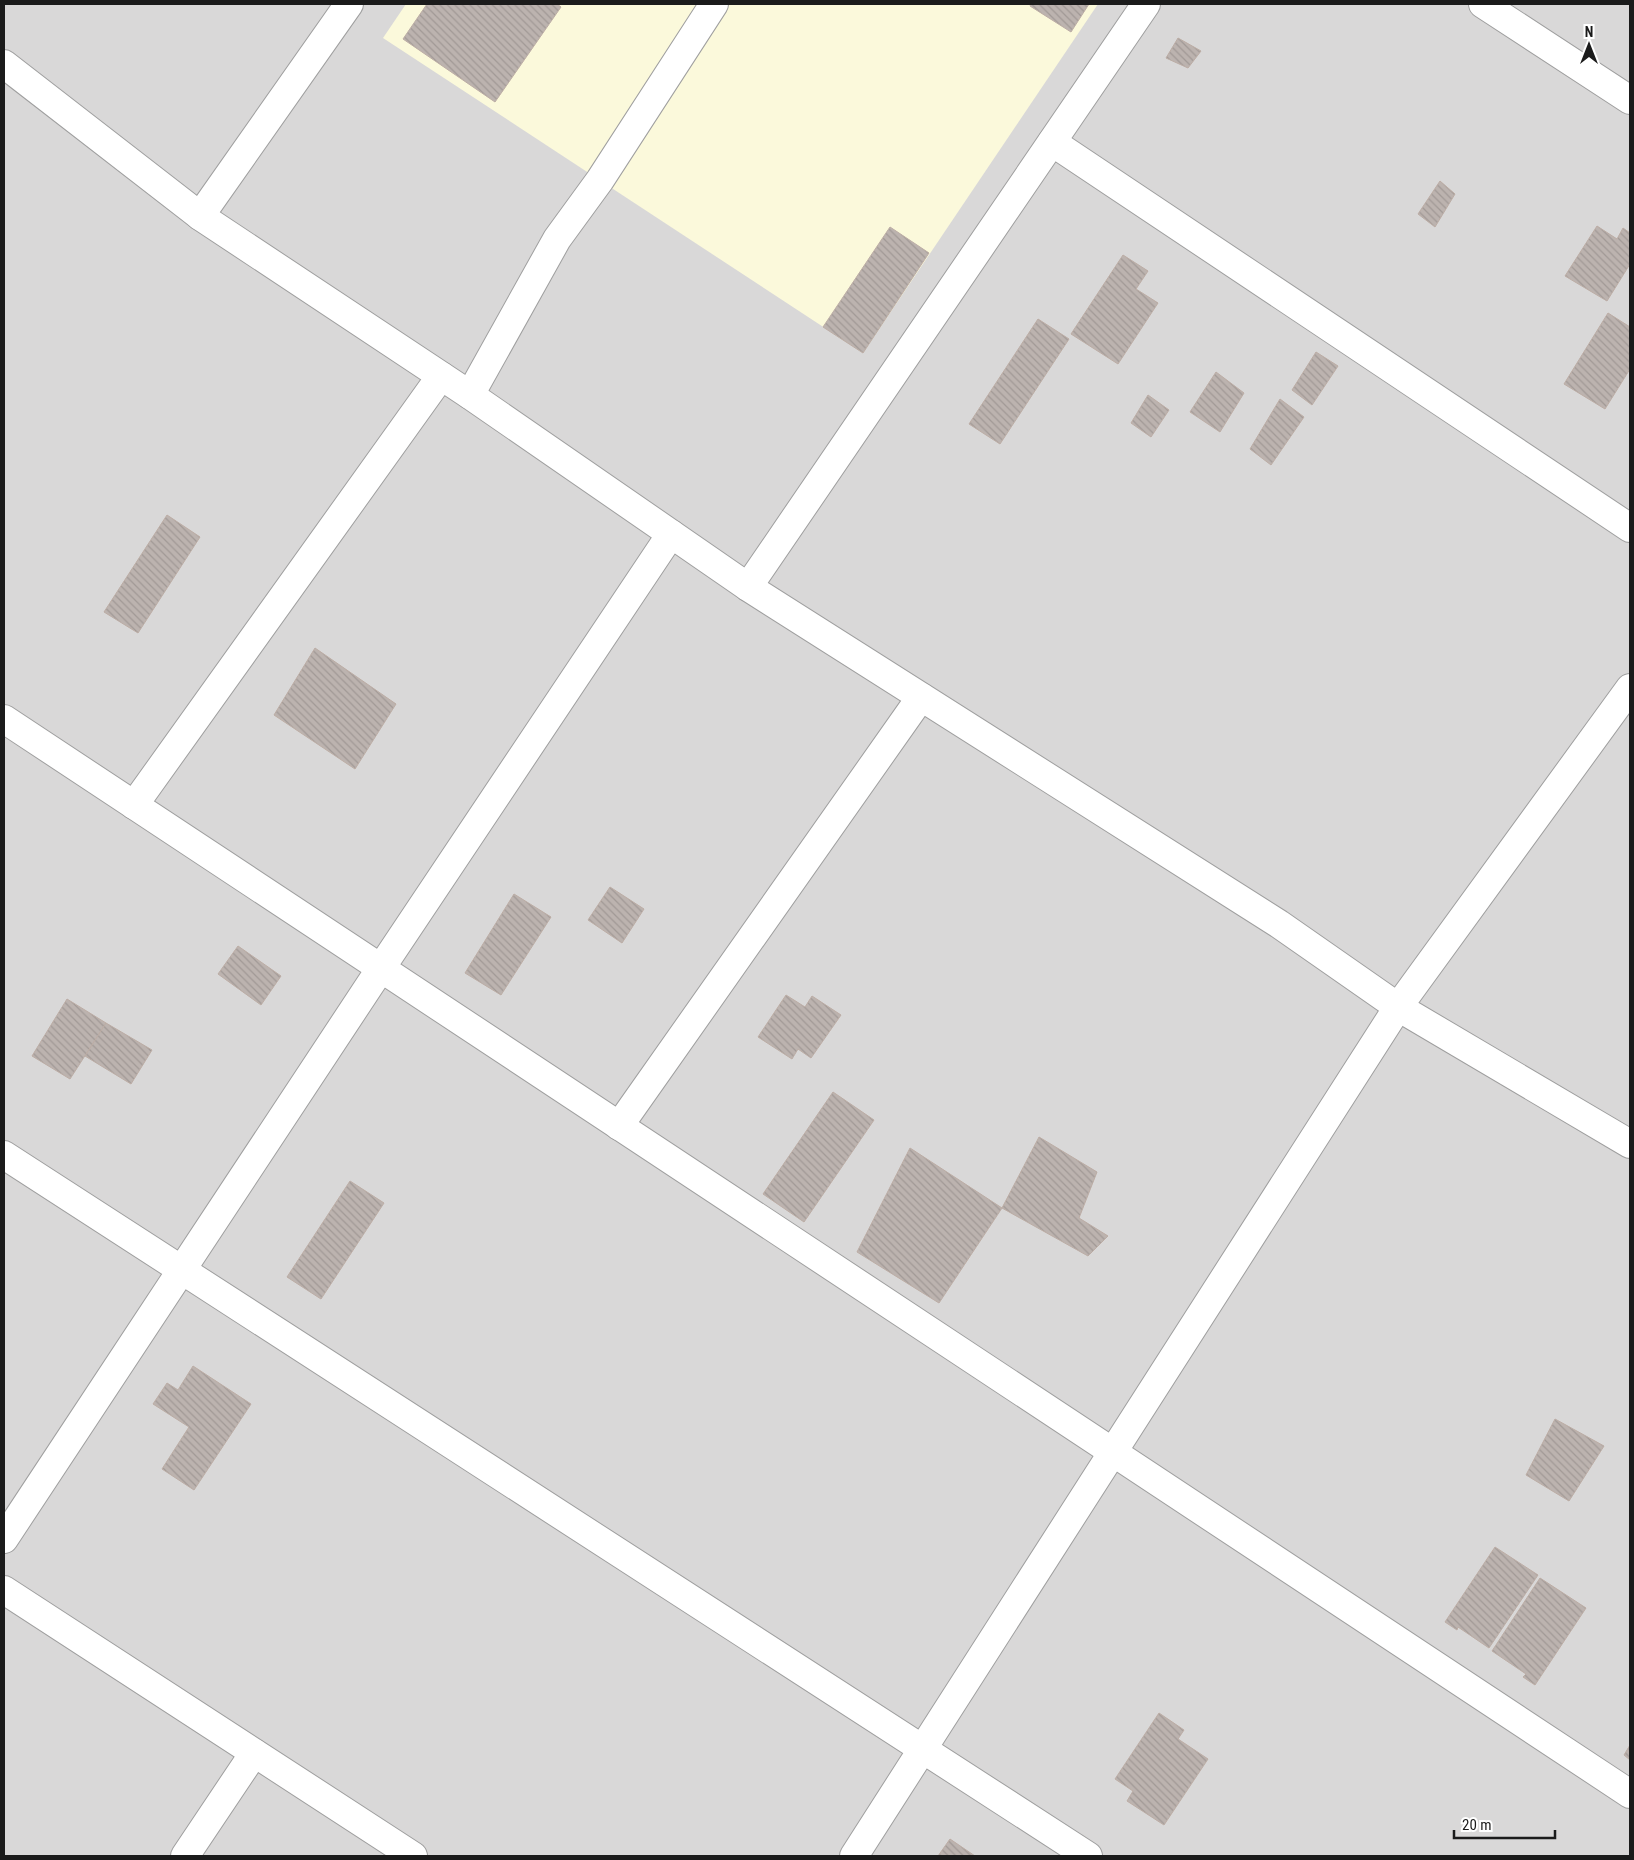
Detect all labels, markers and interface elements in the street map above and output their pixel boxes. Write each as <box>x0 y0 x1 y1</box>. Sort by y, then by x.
north arrow <box>1564 20 1614 70</box>
text: N <box>1585 24 1593 40</box>
scale bar <box>1454 1808 1555 1840</box>
text: 20 m <box>1462 1816 1492 1834</box>

